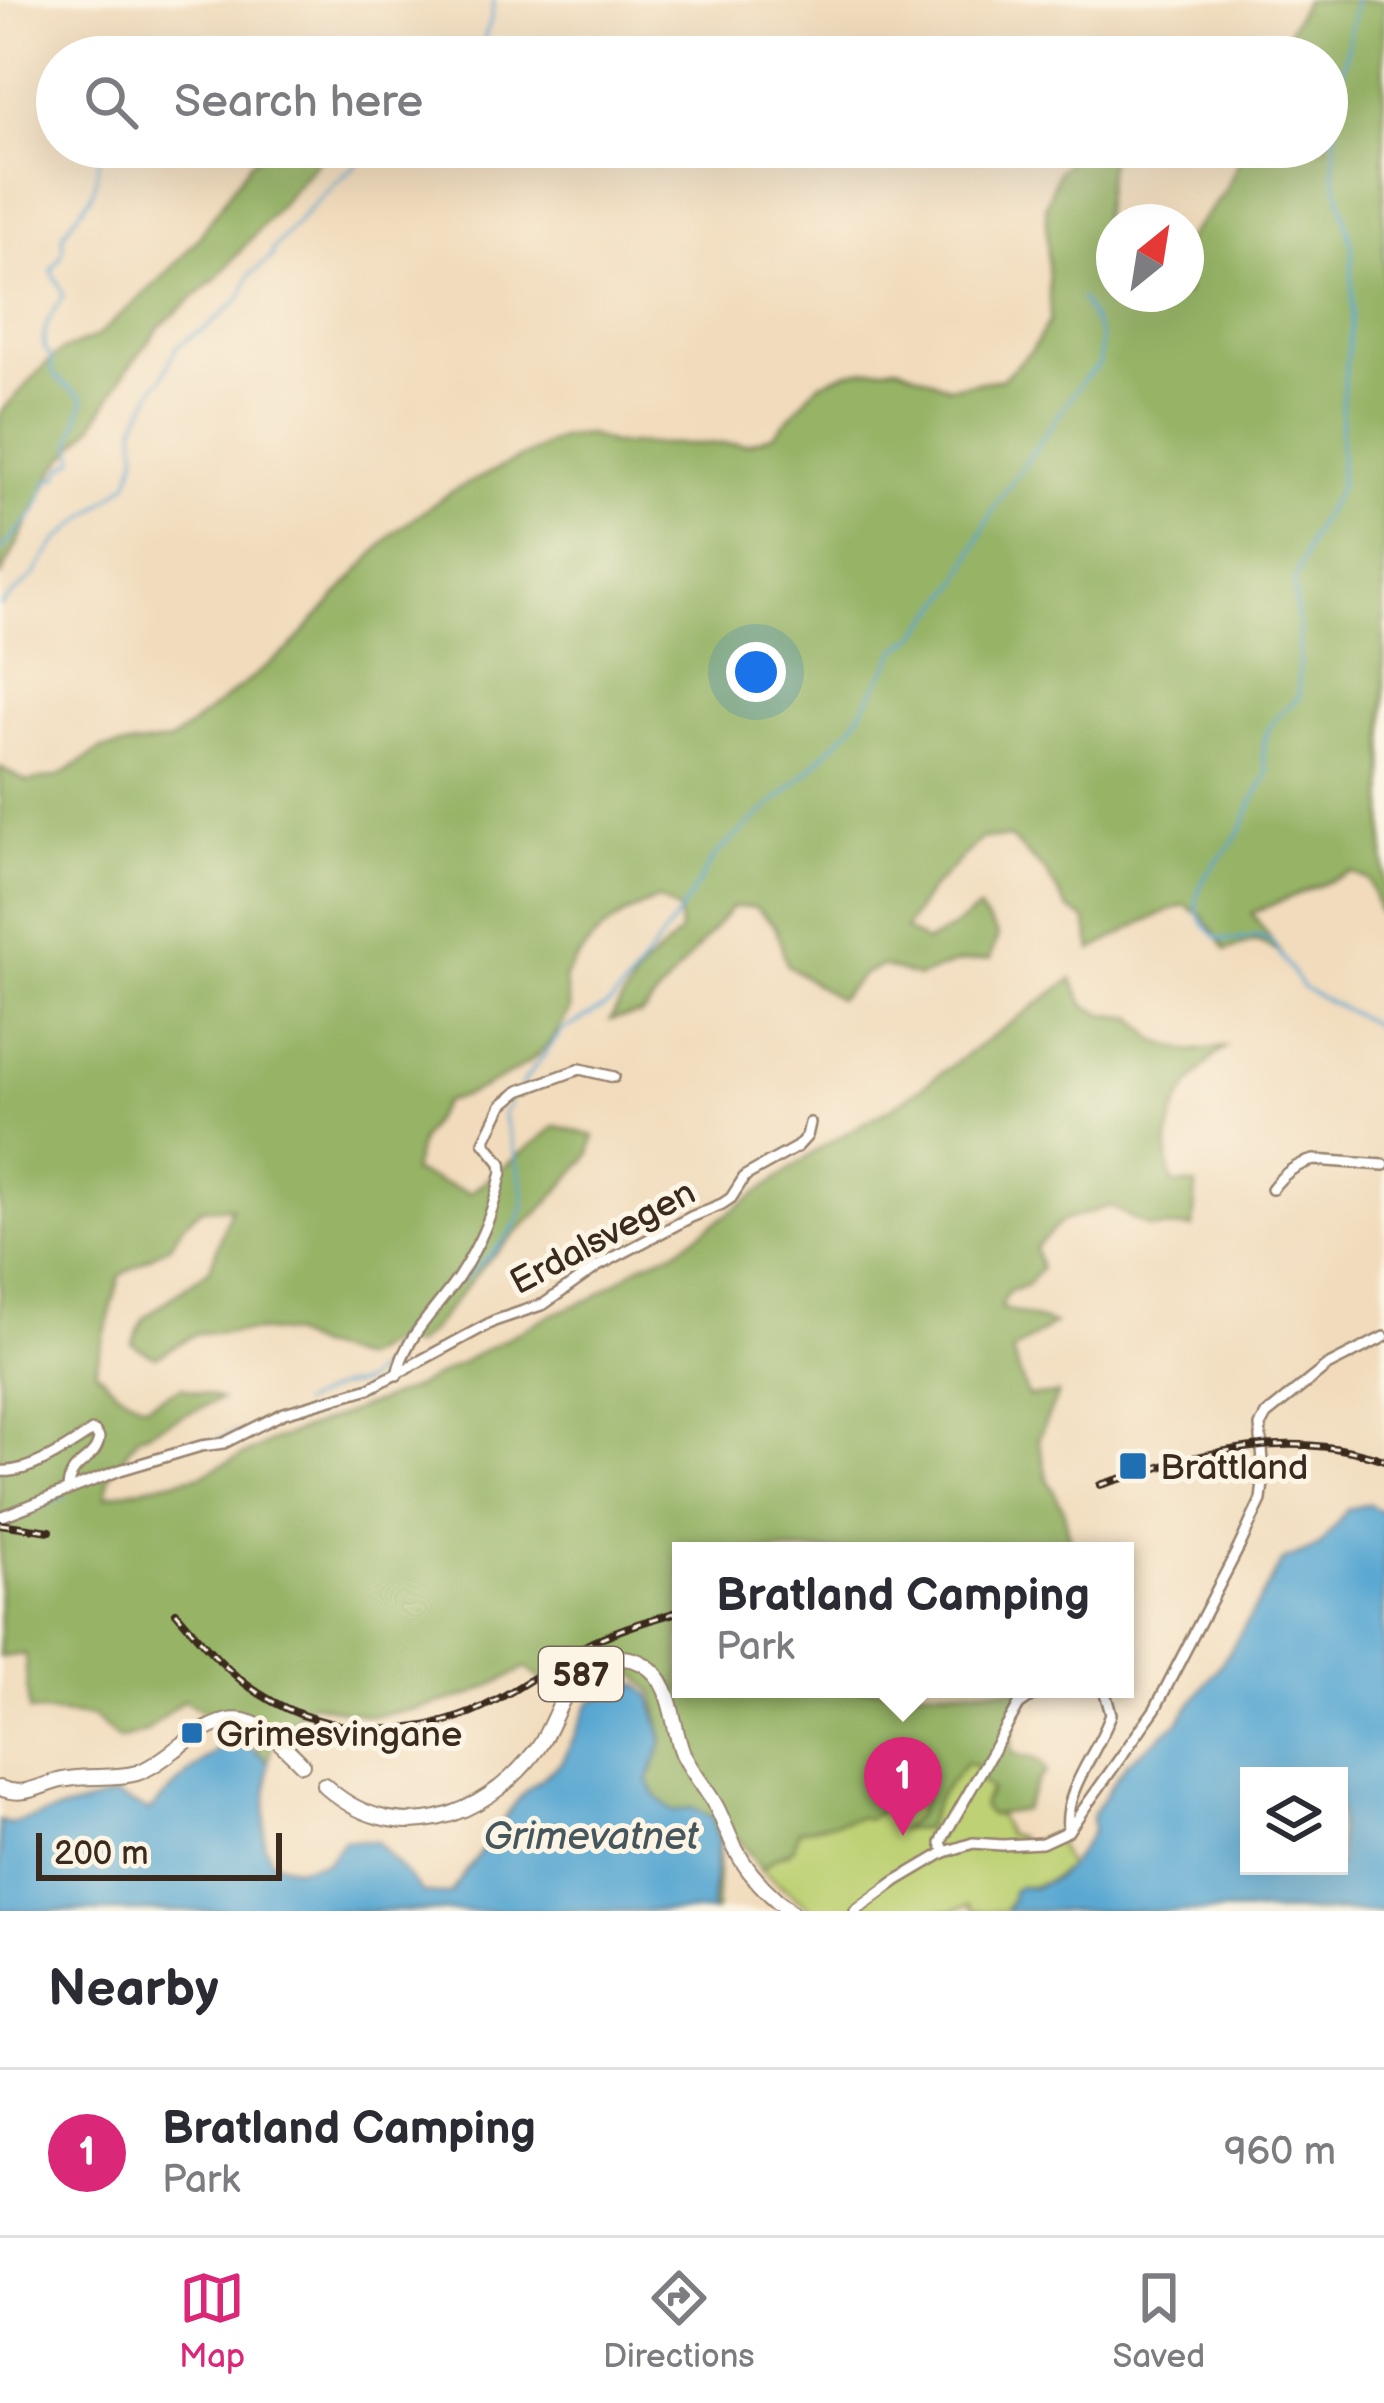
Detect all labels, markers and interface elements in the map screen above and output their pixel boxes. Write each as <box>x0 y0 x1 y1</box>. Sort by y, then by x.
search box <box>36 36 1348 168</box>
icon: search <box>78 69 144 135</box>
text: Search here <box>174 75 423 130</box>
north arrow <box>1096 204 1204 312</box>
your location <box>726 642 786 702</box>
street label: Erdalsvegen <box>503 1171 703 1305</box>
place label: Brattland <box>1160 1447 1309 1490</box>
marker: Brattland <box>1117 1450 1149 1482</box>
popup <box>672 1542 1134 1698</box>
text: Bratland Camping <box>716 1569 1090 1624</box>
text: Park <box>716 1624 794 1671</box>
road number: 587 <box>539 1647 623 1701</box>
place label: Grimesvingane <box>216 1714 462 1757</box>
marker: Grimesvingane <box>179 1720 205 1746</box>
pin: 1 <box>864 1737 942 1836</box>
map controls <box>1240 1767 1348 1875</box>
button: layers <box>1240 1767 1348 1875</box>
water label: Grimevatnet <box>483 1814 700 1861</box>
scale bar <box>36 1827 282 1880</box>
text: 200 m <box>54 1834 148 1874</box>
text: Nearby <box>48 1959 219 2020</box>
text: Bratland Camping <box>162 2102 536 2157</box>
text: 1 <box>79 2129 95 2176</box>
text: 960 m <box>1224 2129 1336 2176</box>
text: Park <box>162 2157 240 2204</box>
tab: Map <box>179 2265 245 2377</box>
tab: Directions <box>603 2265 755 2377</box>
tab: Saved <box>1112 2265 1205 2377</box>

